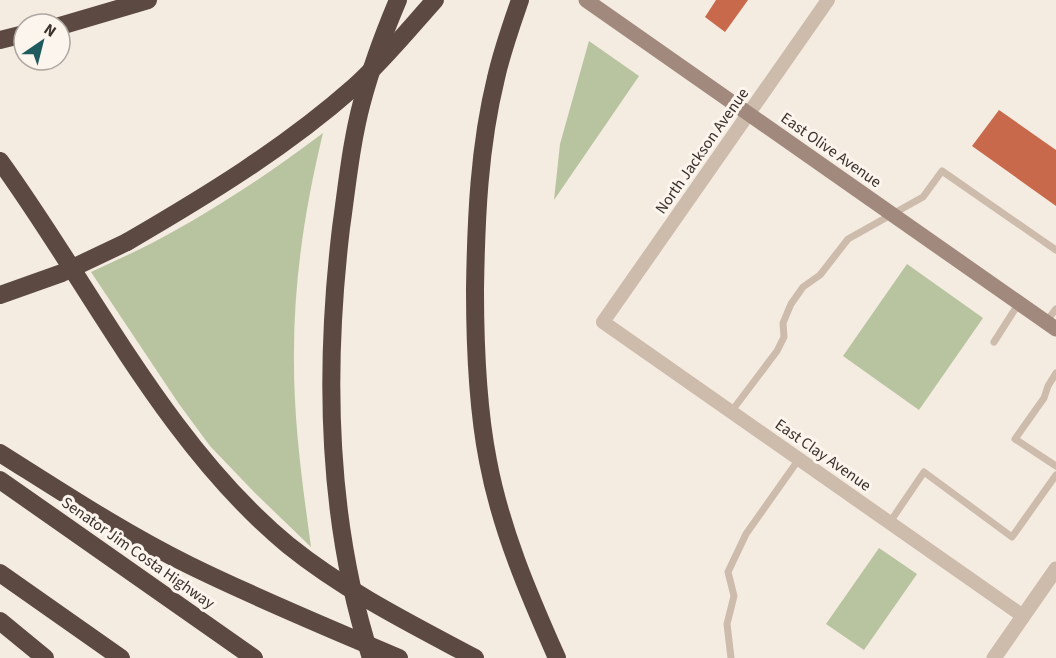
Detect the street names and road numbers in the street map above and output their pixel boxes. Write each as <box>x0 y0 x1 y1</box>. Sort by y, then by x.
street label: North Jackson Avenue <box>650 83 754 219</box>
street label: East Olive Avenue <box>776 107 886 193</box>
street label: East Clay Avenue <box>771 414 876 496</box>
street label: Senator Jim Costa Highway <box>57 492 219 615</box>

